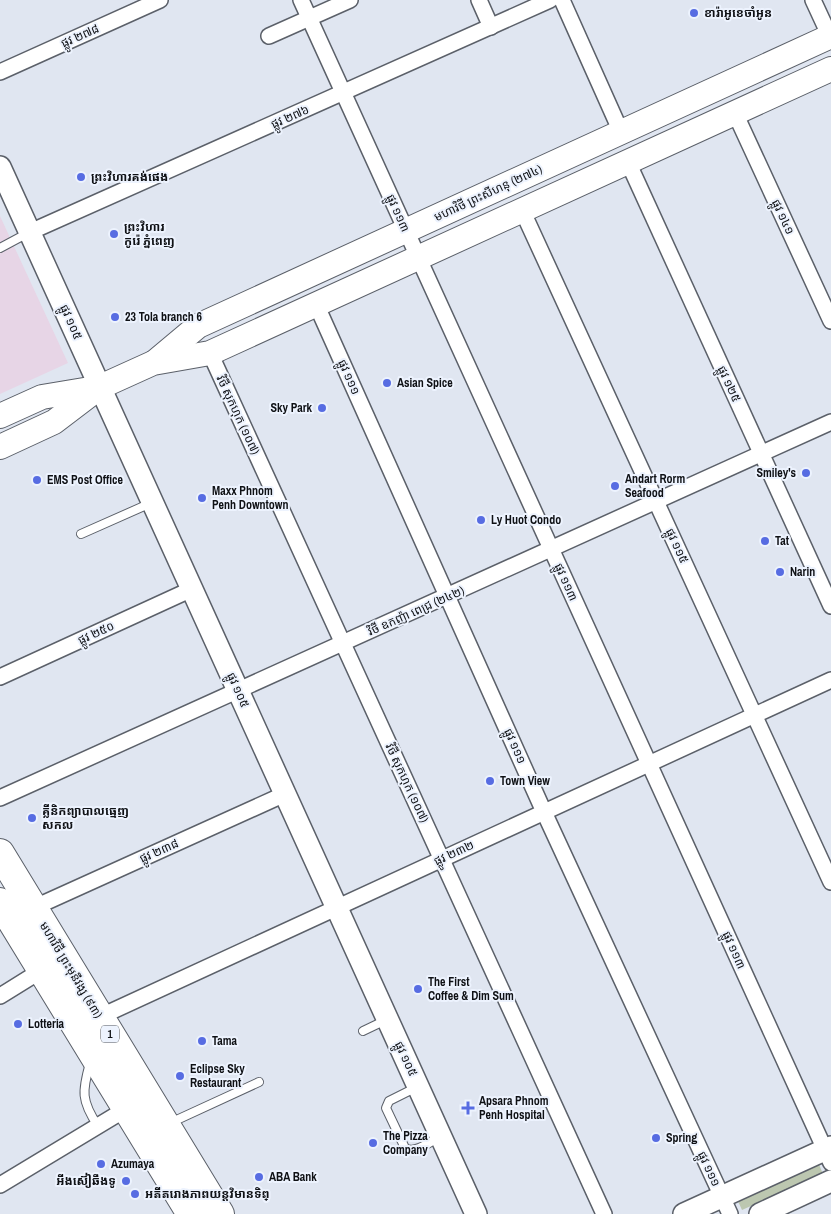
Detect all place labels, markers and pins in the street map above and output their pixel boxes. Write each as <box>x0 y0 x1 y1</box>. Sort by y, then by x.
place label: ខារ៉ាអូខេចាំអូន <box>704 5 772 21</box>
marker: ខារ៉ាអូខេចាំអូន <box>688 7 700 19</box>
place label: ព្រះវិហារគង់ផេង <box>91 169 168 185</box>
marker: ព្រះវិហារគង់ផេង <box>75 171 87 183</box>
place label: ព្រះវិហារ កូរ៉េ ភ្នំពេញ <box>124 219 175 249</box>
marker: ព្រះវិហារ កូរ៉េ ភ្នំពេញ <box>108 228 120 240</box>
place label: 23 Tola branch 6 <box>125 309 202 325</box>
marker: 23 Tola branch 6 <box>109 311 121 323</box>
place label: Asian Spice <box>397 375 453 391</box>
marker: Asian Spice <box>381 377 393 389</box>
place label: Sky Park <box>270 400 313 416</box>
marker: Sky Park <box>316 402 328 414</box>
place label: Smiley's <box>756 465 797 481</box>
marker: Smiley's <box>800 467 812 479</box>
place label: Andart Rorm Seafood <box>625 471 685 501</box>
place label: EMS Post Office <box>47 472 124 488</box>
marker: EMS Post Office <box>31 474 43 486</box>
marker: Andart Rorm Seafood <box>609 480 621 492</box>
place label: Maxx Phnom Penh Downtown <box>212 483 289 513</box>
marker: Maxx Phnom Penh Downtown <box>196 492 208 504</box>
place label: Ly Huot Condo <box>491 512 561 528</box>
marker: Ly Huot Condo <box>475 514 487 526</box>
place label: Tat <box>775 533 790 549</box>
marker: Tat <box>759 535 771 547</box>
place label: Narin <box>790 564 815 580</box>
marker: Narin <box>774 566 786 578</box>
place label: Town View <box>500 773 550 789</box>
marker: Town View <box>484 775 496 787</box>
place label: គ្លីនិកព្យាបាលធ្មេញ សកល <box>42 803 129 833</box>
marker: គ្លីនិកព្យាបាលធ្មេញ សកល <box>26 812 38 824</box>
place label: The First Coffee & Dim Sum <box>428 974 514 1004</box>
marker: The First Coffee & Dim Sum <box>412 983 424 995</box>
place label: Lotteria <box>28 1016 65 1032</box>
marker: Lotteria <box>12 1018 24 1030</box>
place label: Tama <box>212 1033 238 1049</box>
marker: Tama <box>196 1035 208 1047</box>
place label: Eclipse Sky Restaurant <box>190 1061 245 1091</box>
marker: Eclipse Sky Restaurant <box>174 1070 186 1082</box>
place label: Apsara Phnom Penh Hospital <box>479 1093 549 1123</box>
marker: Apsara Phnom Penh Hospital <box>461 1101 475 1115</box>
place label: The Pizza Company <box>383 1128 428 1158</box>
place label: Spring <box>666 1130 697 1146</box>
marker: Spring <box>650 1132 662 1144</box>
marker: The Pizza Company <box>367 1137 379 1149</box>
place label: Azumaya <box>111 1156 155 1172</box>
marker: Azumaya <box>95 1158 107 1170</box>
place label: ABA Bank <box>269 1169 317 1185</box>
marker: ABA Bank <box>253 1171 265 1183</box>
place label: អីងស៊ៀឆឹងទូ <box>56 1172 116 1189</box>
marker: អីងស៊ៀឆឹងទូ <box>120 1175 132 1187</box>
place label: អតីតរោងភាពយន្តវិមានទិព្ <box>145 1186 270 1202</box>
marker: អតីតរោងភាពយន្តវិមានទិព្ <box>129 1188 141 1200</box>

